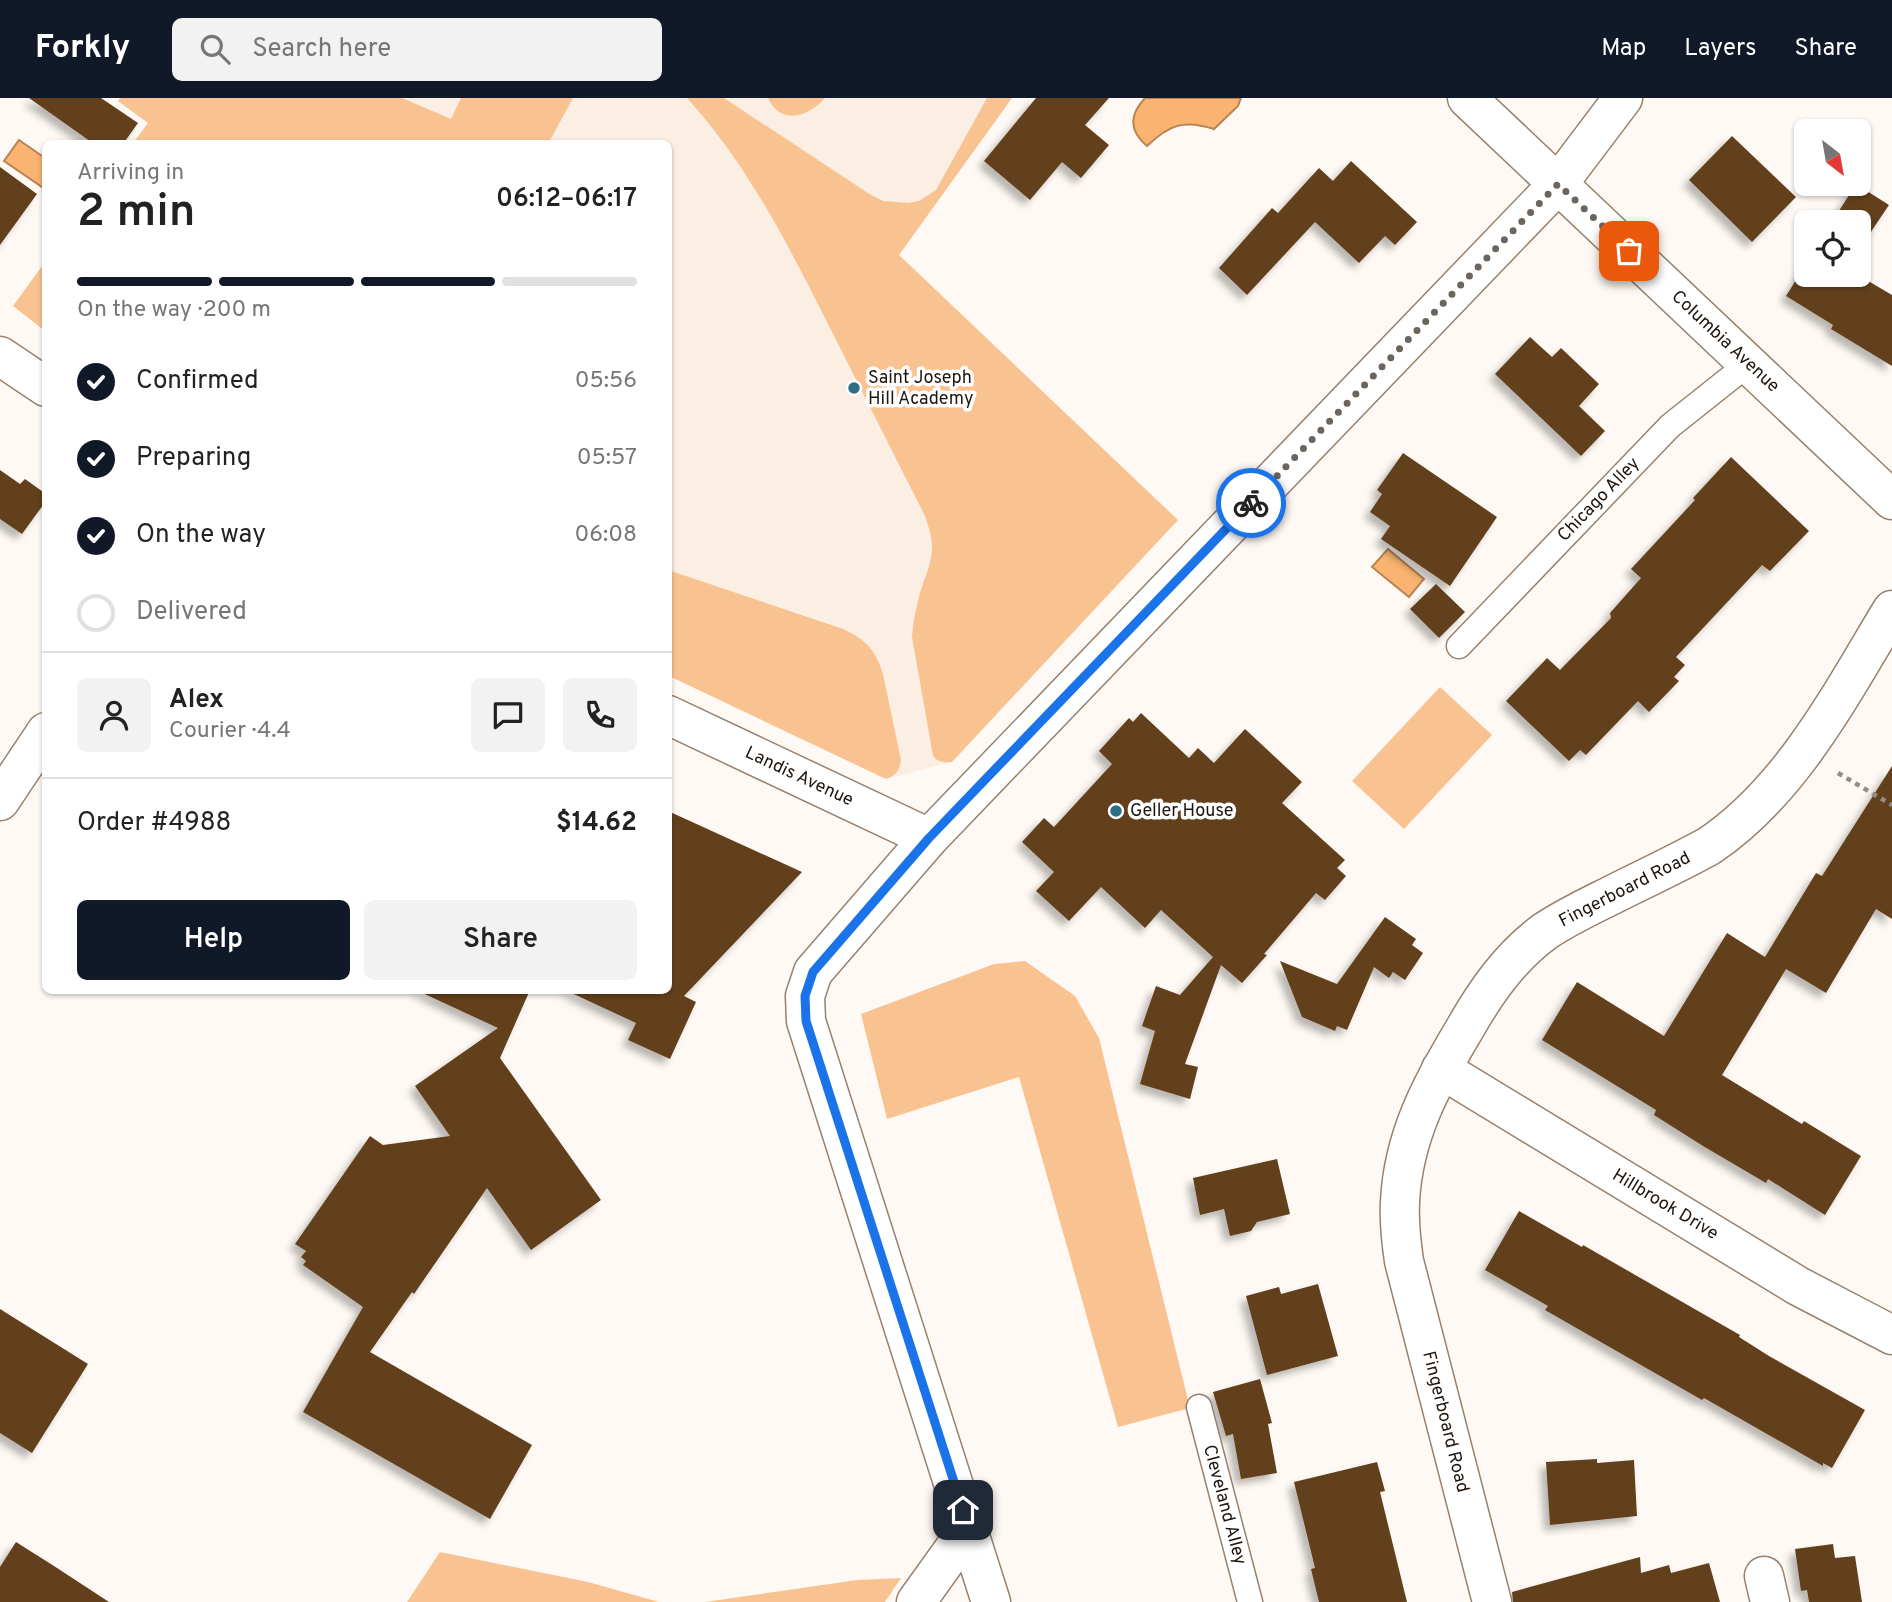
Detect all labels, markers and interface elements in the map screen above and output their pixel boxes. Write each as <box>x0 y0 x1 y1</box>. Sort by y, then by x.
search box <box>172 18 662 81</box>
text: Forkly <box>35 28 130 70</box>
icon: search <box>196 30 234 68</box>
text: Search here <box>252 33 391 66</box>
text: Map <box>1601 34 1646 64</box>
text: Layers <box>1684 34 1756 64</box>
text: Share <box>1794 34 1857 64</box>
north arrow <box>1794 119 1871 196</box>
map controls <box>1794 119 1871 287</box>
text: Arriving in <box>77 159 184 188</box>
text: 06:12–06:17 <box>496 183 637 216</box>
text: 2 min <box>77 184 196 243</box>
button: locate <box>1794 210 1871 287</box>
pin <box>1599 221 1659 281</box>
icon: bag <box>1610 232 1648 270</box>
street label: Columbia Avenue <box>1666 286 1784 398</box>
text: On the way · 200 m <box>77 296 271 325</box>
icon: check <box>77 363 115 401</box>
text: Confirmed <box>136 365 259 398</box>
text: 05:56 <box>575 367 637 396</box>
place label: Saint Joseph Hill Academy <box>868 367 973 411</box>
marker: Saint Joseph Hill Academy <box>846 380 862 396</box>
icon: check <box>77 440 115 478</box>
text: Preparing <box>136 442 251 475</box>
text: 05:57 <box>577 444 637 473</box>
street label: Chicago Alley <box>1553 453 1645 547</box>
courier <box>1216 468 1286 538</box>
icon: bike <box>1232 484 1270 522</box>
icon: check <box>77 517 115 555</box>
text: On the way <box>136 519 266 552</box>
text: 06:08 <box>575 521 637 550</box>
text: Delivered <box>136 596 247 629</box>
button: person <box>77 678 151 752</box>
button: chat <box>471 678 545 752</box>
button: phone <box>563 678 637 752</box>
text: Alex <box>169 684 224 717</box>
text: Courier · 4.4 <box>169 717 291 746</box>
street label: Landis Avenue <box>741 742 857 812</box>
place label: Geller House <box>1130 800 1233 823</box>
marker: Geller House <box>1108 803 1124 819</box>
text: Order #4988 <box>77 807 231 840</box>
text: $14.62 <box>556 807 637 840</box>
street label: Fingerboard Road <box>1555 847 1695 933</box>
button: Help <box>77 900 350 980</box>
button: Share <box>364 900 637 980</box>
street label: Hillbrook Drive <box>1608 1164 1722 1246</box>
street label: Fingerboard Road <box>1416 1349 1474 1495</box>
street label: Cleveland Alley <box>1197 1442 1251 1568</box>
pin <box>933 1480 993 1540</box>
icon: home <box>944 1491 982 1529</box>

